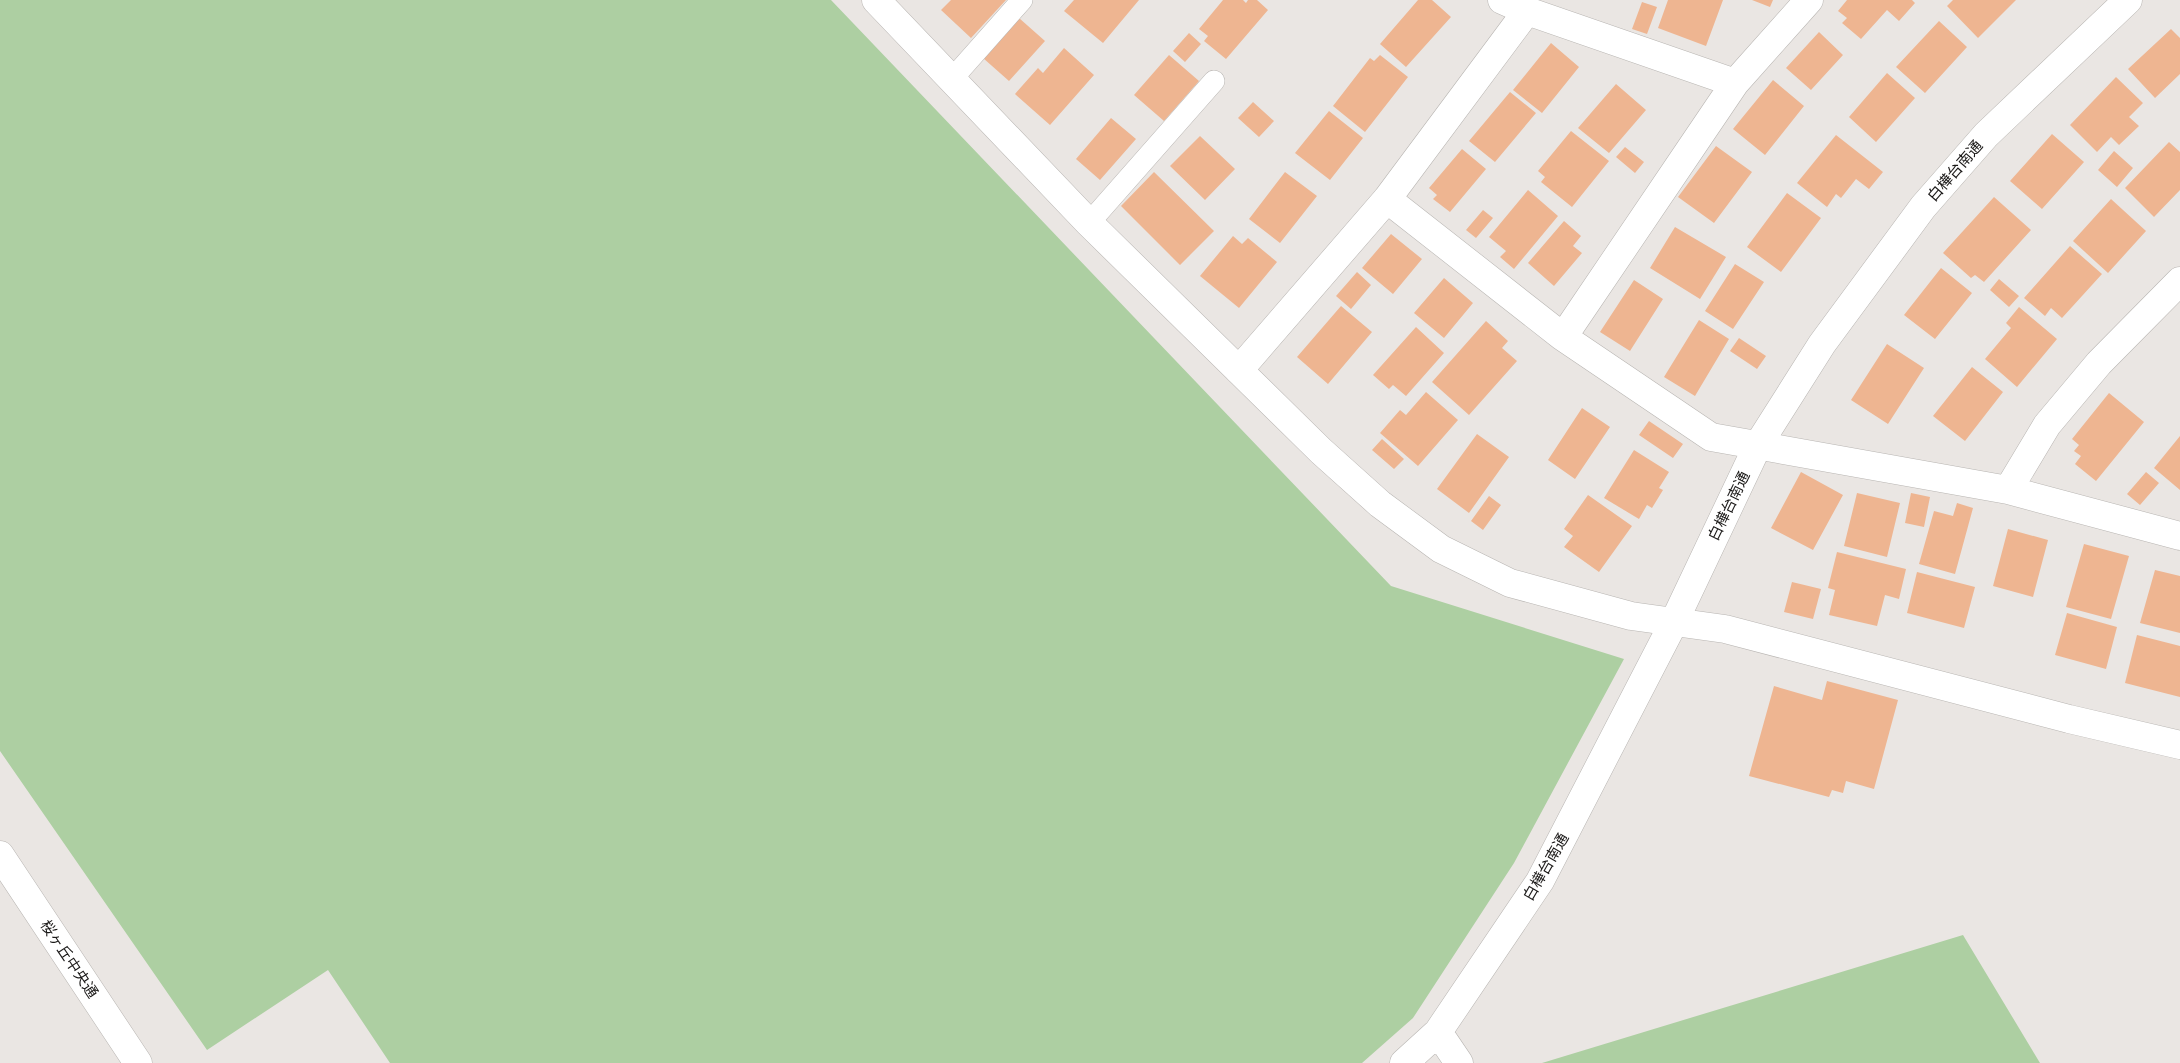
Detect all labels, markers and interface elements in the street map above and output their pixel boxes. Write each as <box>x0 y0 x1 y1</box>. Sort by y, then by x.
street label: 白樺台南通 <box>1923 136 1986 205</box>
street label: 白樺台南通 <box>1704 468 1753 543</box>
street label: 白樺台南通 <box>1519 830 1572 903</box>
street label: 桜ヶ丘中央通 <box>37 916 102 1001</box>

